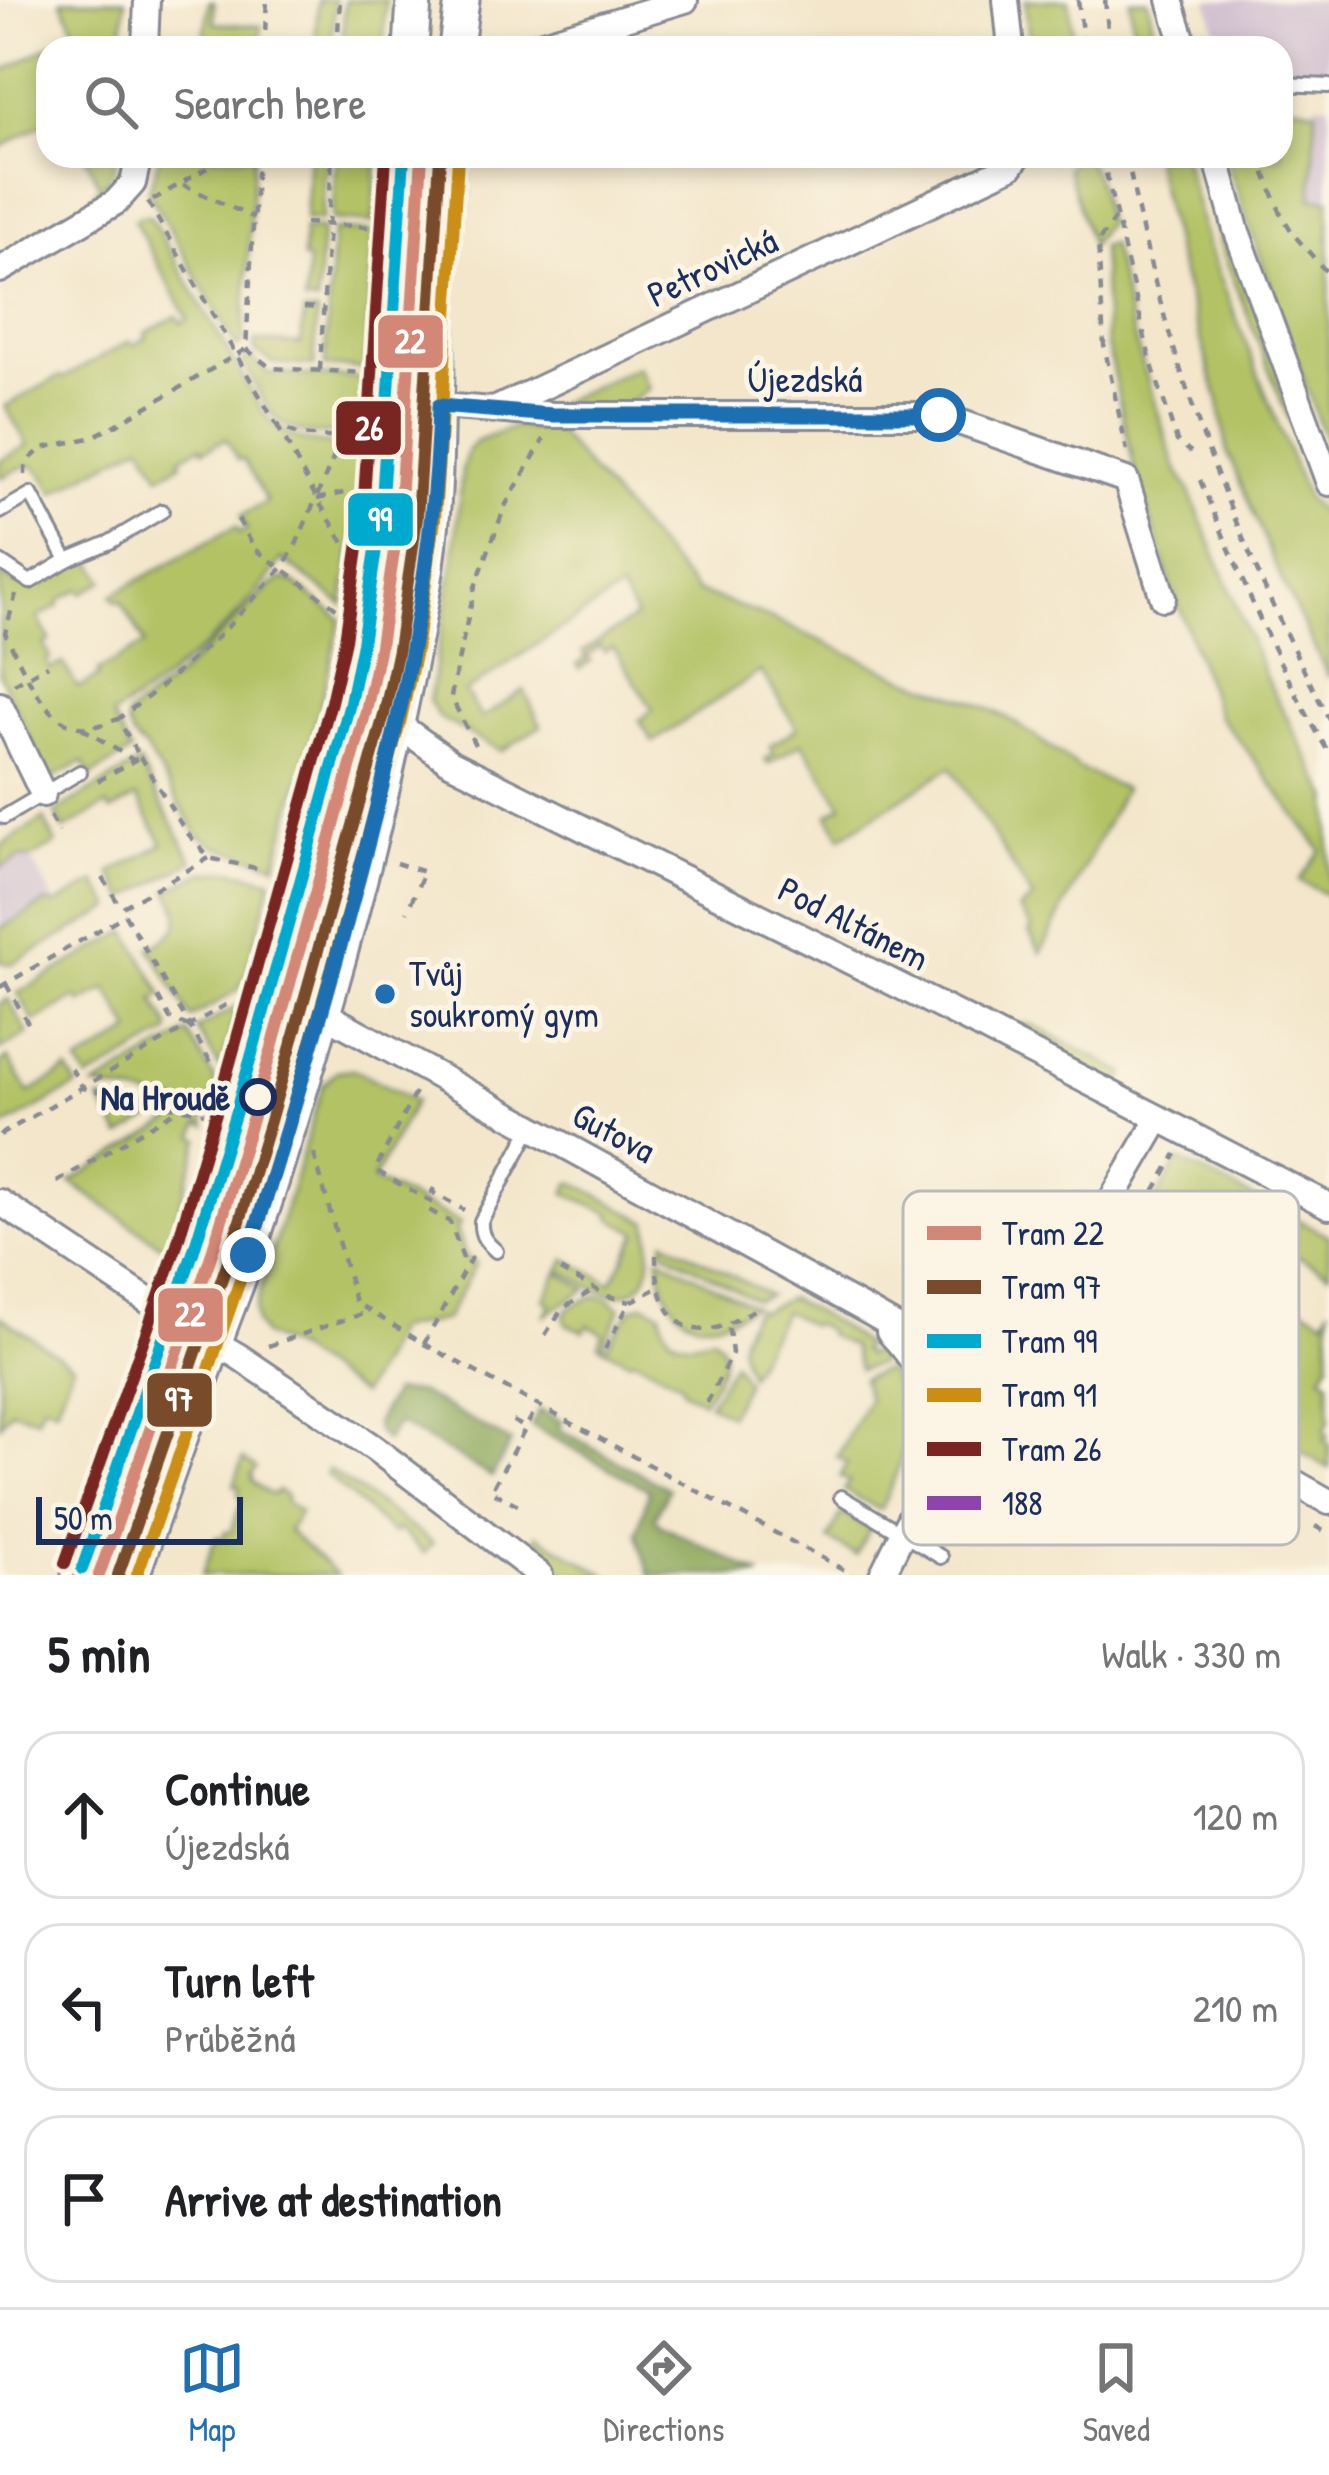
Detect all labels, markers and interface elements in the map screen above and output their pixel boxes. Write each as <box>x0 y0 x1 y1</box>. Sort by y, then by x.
search box <box>36 36 1293 168</box>
icon: search <box>78 69 144 135</box>
text: Search here <box>174 72 366 133</box>
street label: Petrovická <box>639 215 785 318</box>
line badge: 22 <box>376 313 445 370</box>
text: 22 <box>395 319 426 363</box>
street label: Újezdská <box>748 354 862 403</box>
route start <box>912 388 966 442</box>
line badge: 26 <box>334 399 403 457</box>
text: 26 <box>355 406 383 450</box>
line badge: 99 <box>346 491 415 548</box>
text: 99 <box>368 497 392 541</box>
street label: Pod Altánem <box>771 864 938 981</box>
place label: Tvůj soukromý gym <box>409 948 599 1038</box>
marker: Tvůj soukromý gym <box>372 981 398 1007</box>
place label: Na Hroudě <box>100 1072 231 1121</box>
marker: Na Hroudě <box>241 1080 275 1114</box>
street label: Gutova <box>564 1089 664 1174</box>
legend <box>903 1191 1299 1545</box>
text: Tram 22 <box>1002 1211 1105 1255</box>
route end <box>221 1228 275 1282</box>
text: Tram 97 <box>1002 1265 1102 1309</box>
line badge: 22 <box>156 1286 225 1344</box>
text: 22 <box>175 1292 206 1336</box>
text: Tram 99 <box>1002 1319 1097 1363</box>
line badge: 97 <box>145 1371 214 1429</box>
text: Tram 91 <box>1002 1373 1097 1417</box>
text: 97 <box>165 1377 193 1421</box>
text: Tram 26 <box>1002 1427 1102 1471</box>
text: 188 <box>1002 1481 1043 1525</box>
scale bar <box>36 1491 243 1544</box>
text: 50 m <box>54 1496 113 1540</box>
text: 5 min <box>48 1619 150 1688</box>
text: Walk · 330 m <box>1101 1627 1281 1680</box>
text: Continue <box>165 1758 310 1819</box>
icon: ahead <box>51 1782 117 1848</box>
text: 120 m <box>1193 1789 1278 1842</box>
text: Újezdská <box>165 1819 290 1872</box>
text: Turn left <box>165 1950 314 2011</box>
icon: left <box>51 1974 117 2040</box>
text: 210 m <box>1193 1981 1278 2034</box>
text: Průběžná <box>165 2011 296 2064</box>
icon: arrive <box>51 2166 117 2232</box>
text: Arrive at destination <box>165 2169 502 2230</box>
tab: Map <box>179 2335 245 2451</box>
tab: Directions <box>603 2335 725 2451</box>
tab: Saved <box>1083 2335 1150 2451</box>

